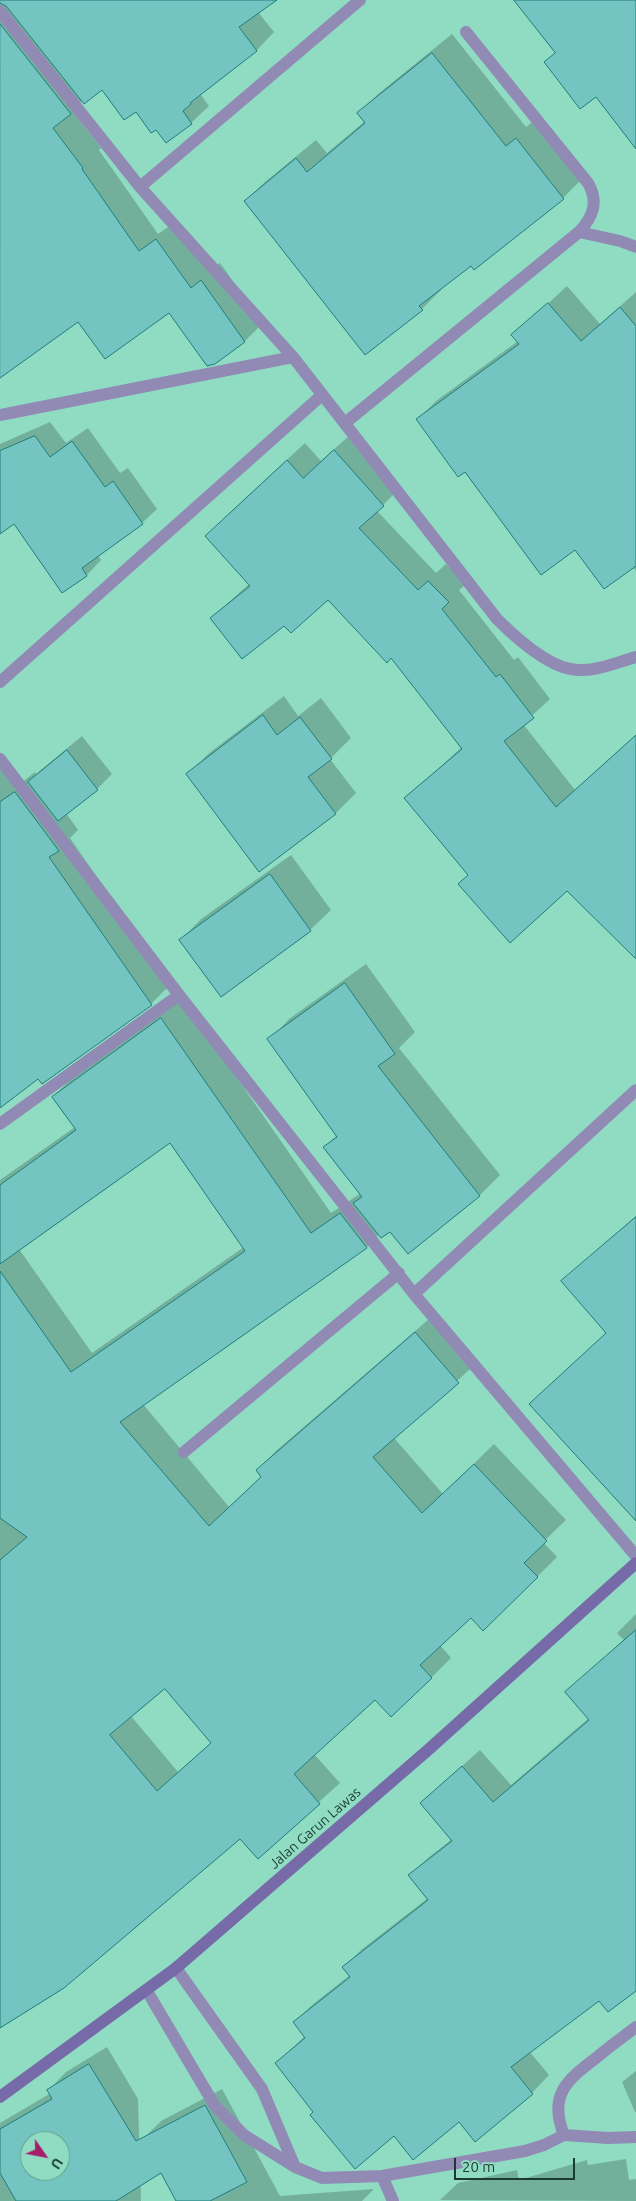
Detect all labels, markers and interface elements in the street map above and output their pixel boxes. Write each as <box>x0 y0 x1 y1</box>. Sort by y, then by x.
street label: Jalan Garun Lawas <box>266 1784 364 1872</box>
north arrow <box>20 2131 70 2181</box>
scale bar <box>456 2148 577 2180</box>
text: U <box>47 2155 66 2172</box>
text: 20 m <box>462 2158 495 2175</box>

